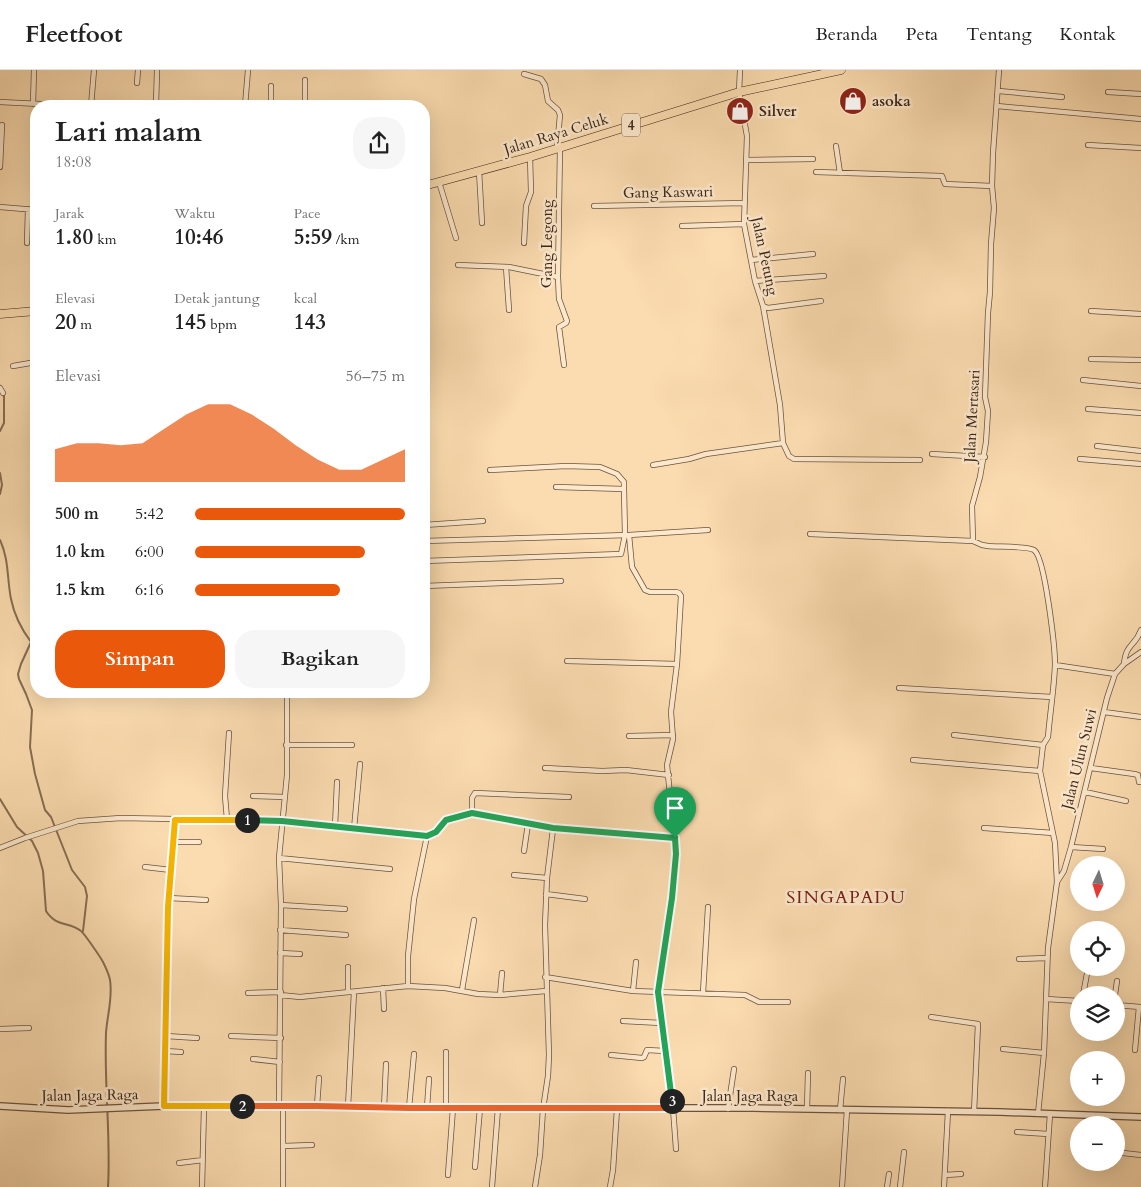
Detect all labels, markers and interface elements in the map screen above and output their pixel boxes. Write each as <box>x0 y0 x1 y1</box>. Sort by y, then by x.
text: Fleetfoot <box>25 18 122 51</box>
text: Beranda <box>816 22 878 47</box>
text: Peta <box>906 22 938 47</box>
text: Tentang <box>966 22 1032 47</box>
text: Kontak <box>1060 22 1116 47</box>
shop icon: asoka <box>838 86 868 116</box>
place label: asoka <box>872 91 911 111</box>
shop icon: Silver <box>725 96 755 126</box>
place label: Silver <box>759 101 798 121</box>
street label: Jalan Raya Celuk <box>499 109 611 160</box>
text: Lari malam <box>55 113 202 151</box>
road number: 4 <box>622 114 640 136</box>
button: share <box>353 117 405 169</box>
text: 18:08 <box>55 151 92 173</box>
street label: Gang Kaswari <box>623 181 713 203</box>
street label: Gang Legong <box>537 199 557 288</box>
text: Jarak <box>55 204 84 223</box>
text: Waktu <box>174 204 215 223</box>
text: Pace <box>294 204 321 223</box>
street label: Jalan Petung <box>746 213 783 298</box>
text: 1.80 <box>55 223 93 252</box>
text: 10:46 <box>174 223 223 252</box>
text: 5:59 <box>294 223 332 252</box>
text: km <box>93 230 116 249</box>
text: /km <box>332 230 360 249</box>
text: Elevasi <box>55 289 95 308</box>
text: Detak jantung <box>174 289 260 308</box>
text: kcal <box>294 289 317 308</box>
text: 20 <box>55 308 77 337</box>
text: 145 <box>174 308 207 337</box>
text: 143 <box>294 308 326 337</box>
text: m <box>77 315 92 334</box>
text: bpm <box>207 315 237 334</box>
text: Elevasi <box>55 365 101 387</box>
text: 56–75 m <box>346 365 405 387</box>
street label: Jalan Mertasari <box>959 369 984 465</box>
text: 500 m <box>55 503 99 525</box>
text: 5:42 <box>135 503 164 525</box>
text: 1.0 km <box>55 541 105 563</box>
text: 6:00 <box>135 541 164 563</box>
text: 1.5 km <box>55 579 105 601</box>
text: 6:16 <box>135 579 164 601</box>
button: Simpan <box>55 630 225 688</box>
button: Bagikan <box>235 630 405 688</box>
street label: Jalan Ulun Suwi <box>1056 706 1101 813</box>
pin <box>654 787 696 838</box>
icon: arrive <box>661 794 689 822</box>
pin: 1 <box>234 808 260 832</box>
text: 1 <box>244 811 251 830</box>
north arrow <box>1070 856 1125 911</box>
map controls <box>1070 856 1125 1171</box>
district label: SINGAPADU <box>786 885 906 910</box>
button: locate <box>1070 921 1125 976</box>
button: layers <box>1070 986 1125 1041</box>
button: + <box>1070 1051 1125 1106</box>
street label: Jalan Jaga Raga <box>40 1084 139 1106</box>
street label: Jalan Jaga Raga <box>700 1086 799 1106</box>
pin: 3 <box>660 1088 684 1114</box>
text: 3 <box>669 1092 676 1111</box>
pin: 2 <box>230 1094 254 1118</box>
text: 2 <box>239 1097 246 1116</box>
button: − <box>1070 1116 1125 1171</box>

